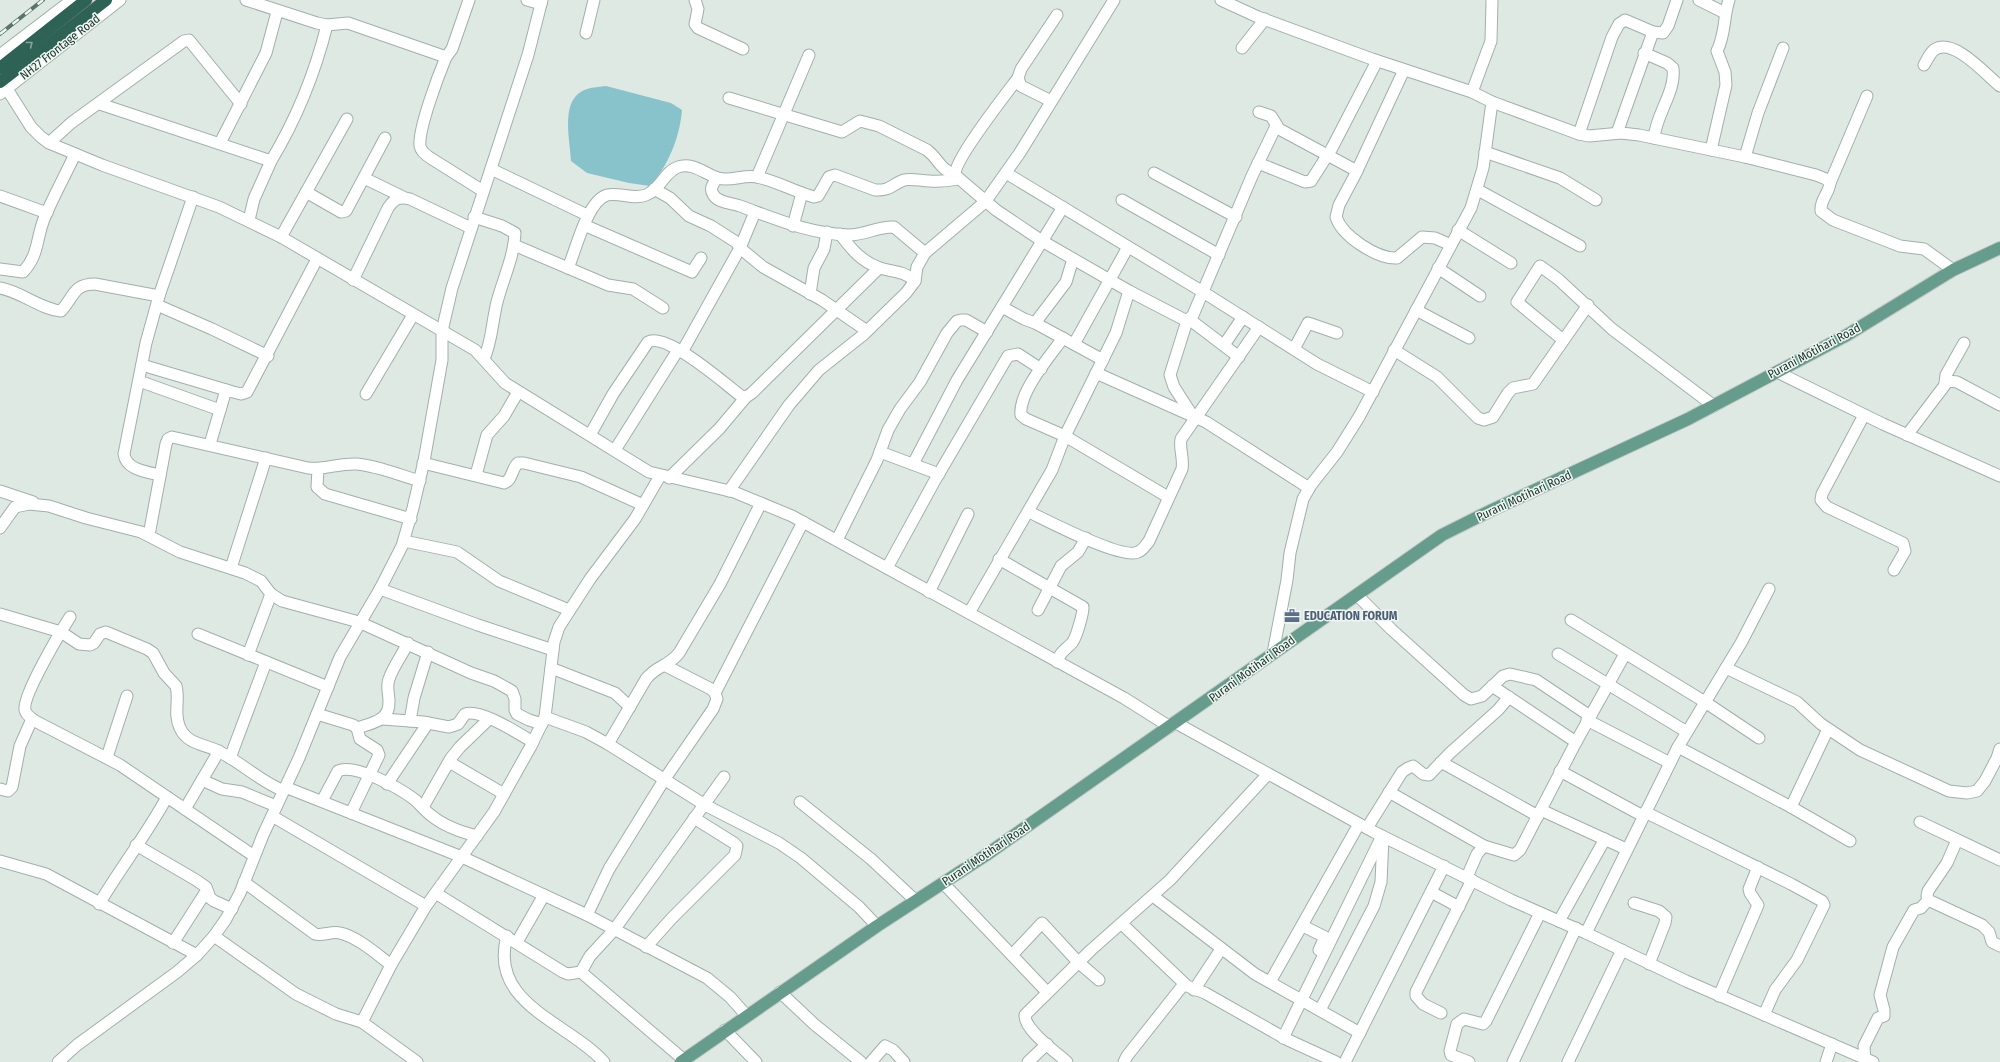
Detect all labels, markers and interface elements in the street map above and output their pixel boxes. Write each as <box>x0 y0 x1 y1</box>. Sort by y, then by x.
street label: NH27 Frontage Road <box>17 11 103 83</box>
one-way arrow <box>26 41 33 48</box>
street label: Purani Motihari Road <box>1765 321 1863 381</box>
street label: Purani Motihari Road <box>1474 468 1574 524</box>
office icon: EDUCATION FORUM <box>1283 607 1301 625</box>
place label: EDUCATION FORUM <box>1304 609 1398 623</box>
street label: Purani Motihari Road <box>1206 633 1298 705</box>
street label: Purani Motihari Road <box>939 819 1033 889</box>

